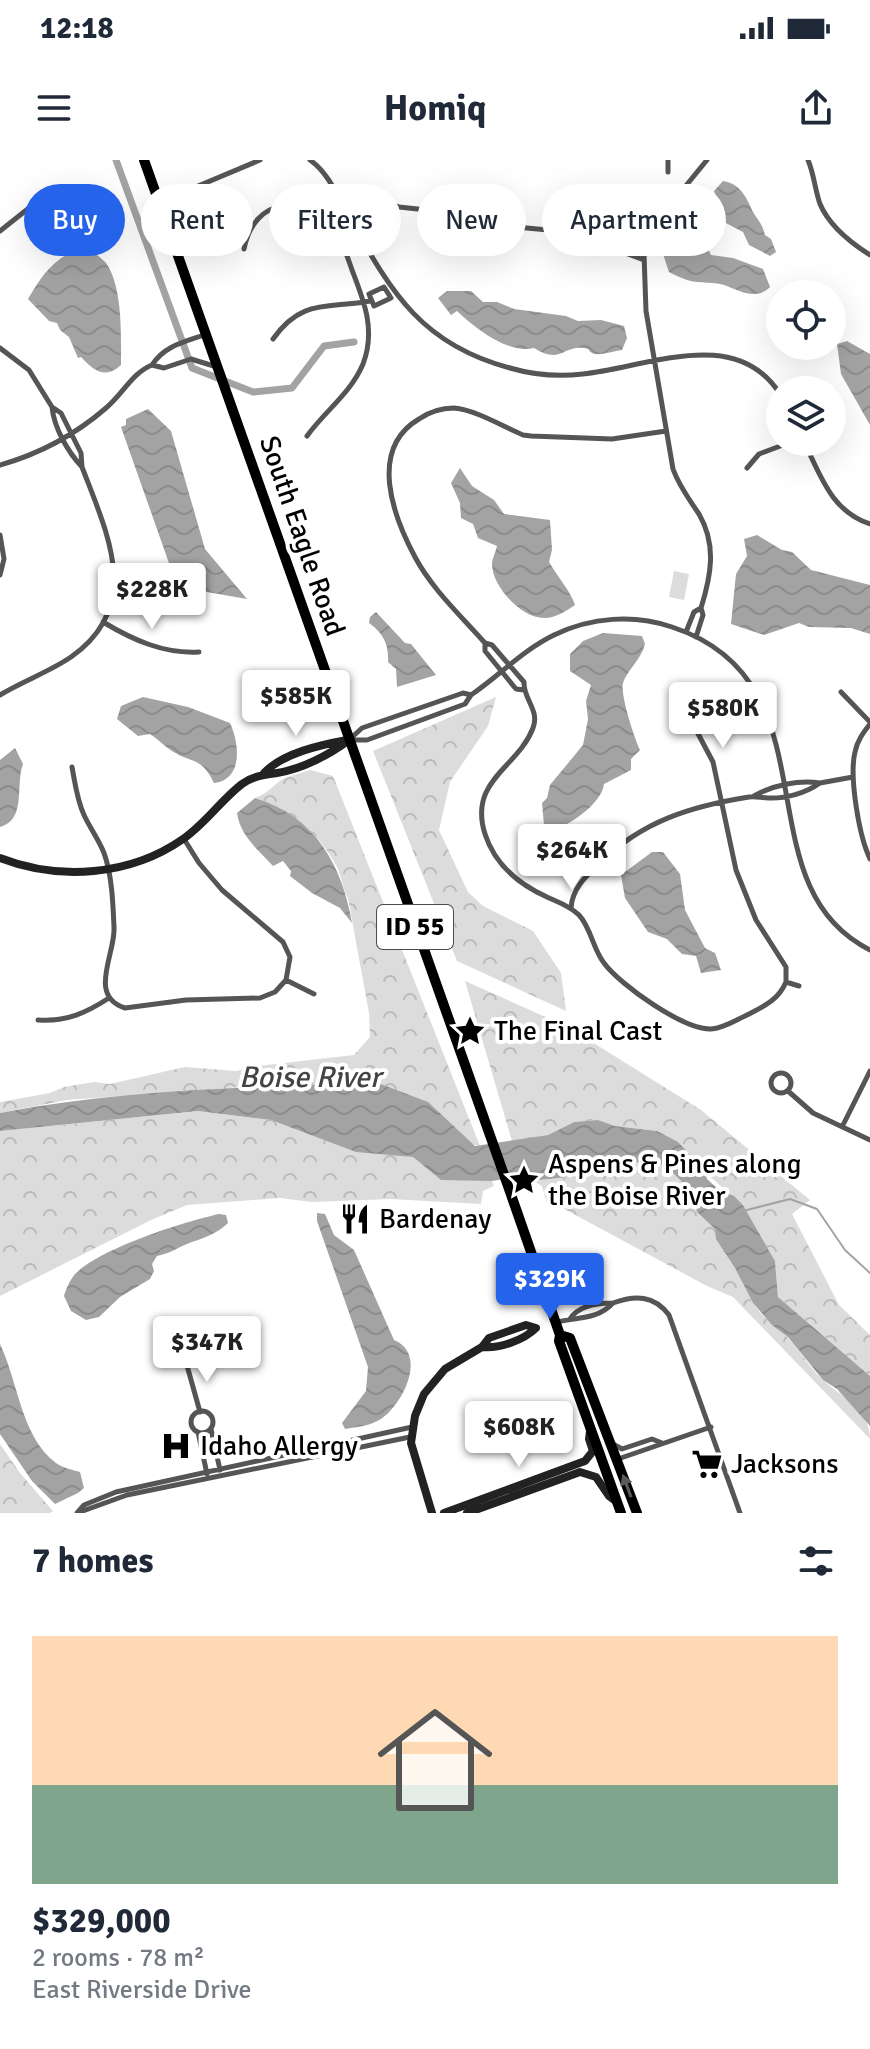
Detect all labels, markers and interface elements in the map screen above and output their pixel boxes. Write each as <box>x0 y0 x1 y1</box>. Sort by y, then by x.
text: 12:18 <box>40 10 114 47</box>
icon: menu <box>32 86 76 130</box>
text: Homiq <box>384 86 486 131</box>
icon: share <box>794 86 838 130</box>
chip: Buy <box>24 184 125 256</box>
chip: Rent <box>141 184 253 256</box>
chip: Filters <box>269 184 401 256</box>
chip: New <box>417 184 526 256</box>
chip: Apartment <box>542 184 726 256</box>
map controls <box>766 280 846 456</box>
button: locate <box>766 280 846 360</box>
button: layers <box>766 376 846 456</box>
street label: South Eagle Road <box>252 432 352 640</box>
pin: $228K <box>96 563 208 631</box>
text: $228K <box>116 573 188 605</box>
pin: $585K <box>240 670 352 738</box>
text: $585K <box>260 680 332 712</box>
pin: $580K <box>667 682 779 750</box>
text: $580K <box>687 692 759 724</box>
pin: $264K <box>516 824 628 892</box>
text: $264K <box>536 834 608 866</box>
road number: ID 55 <box>377 905 453 949</box>
place icon: The Final Cast <box>453 1014 487 1048</box>
place label: The Final Cast <box>494 1014 662 1048</box>
water label: Boise River <box>239 1059 385 1096</box>
place label: Aspens & Pines along the Boise River <box>548 1147 801 1213</box>
place icon: Aspens & Pines along the Boise River <box>507 1163 541 1197</box>
restaurant icon: Bardenay <box>338 1202 372 1236</box>
place label: Bardenay <box>379 1202 491 1236</box>
pin: $329K <box>494 1253 606 1321</box>
text: $329K <box>514 1263 586 1295</box>
pin: $347K <box>151 1316 263 1384</box>
text: $347K <box>171 1326 243 1358</box>
pin: $608K <box>463 1401 575 1469</box>
text: $608K <box>483 1411 555 1443</box>
hospital icon: Idaho Allergy <box>159 1429 193 1463</box>
place label: Idaho Allergy <box>200 1429 358 1463</box>
supermarket icon: Jacksons <box>690 1447 724 1481</box>
place label: Jacksons <box>731 1447 838 1481</box>
one-way arrow <box>620 1474 633 1498</box>
icon: filters <box>794 1539 838 1583</box>
text: 7 homes <box>32 1540 153 1582</box>
icon: home <box>363 1688 507 1832</box>
text: $329,000 <box>32 1900 171 1942</box>
text: 2 rooms · 78 m² <box>32 1942 205 1974</box>
text: East Riverside Drive <box>32 1974 252 2006</box>

